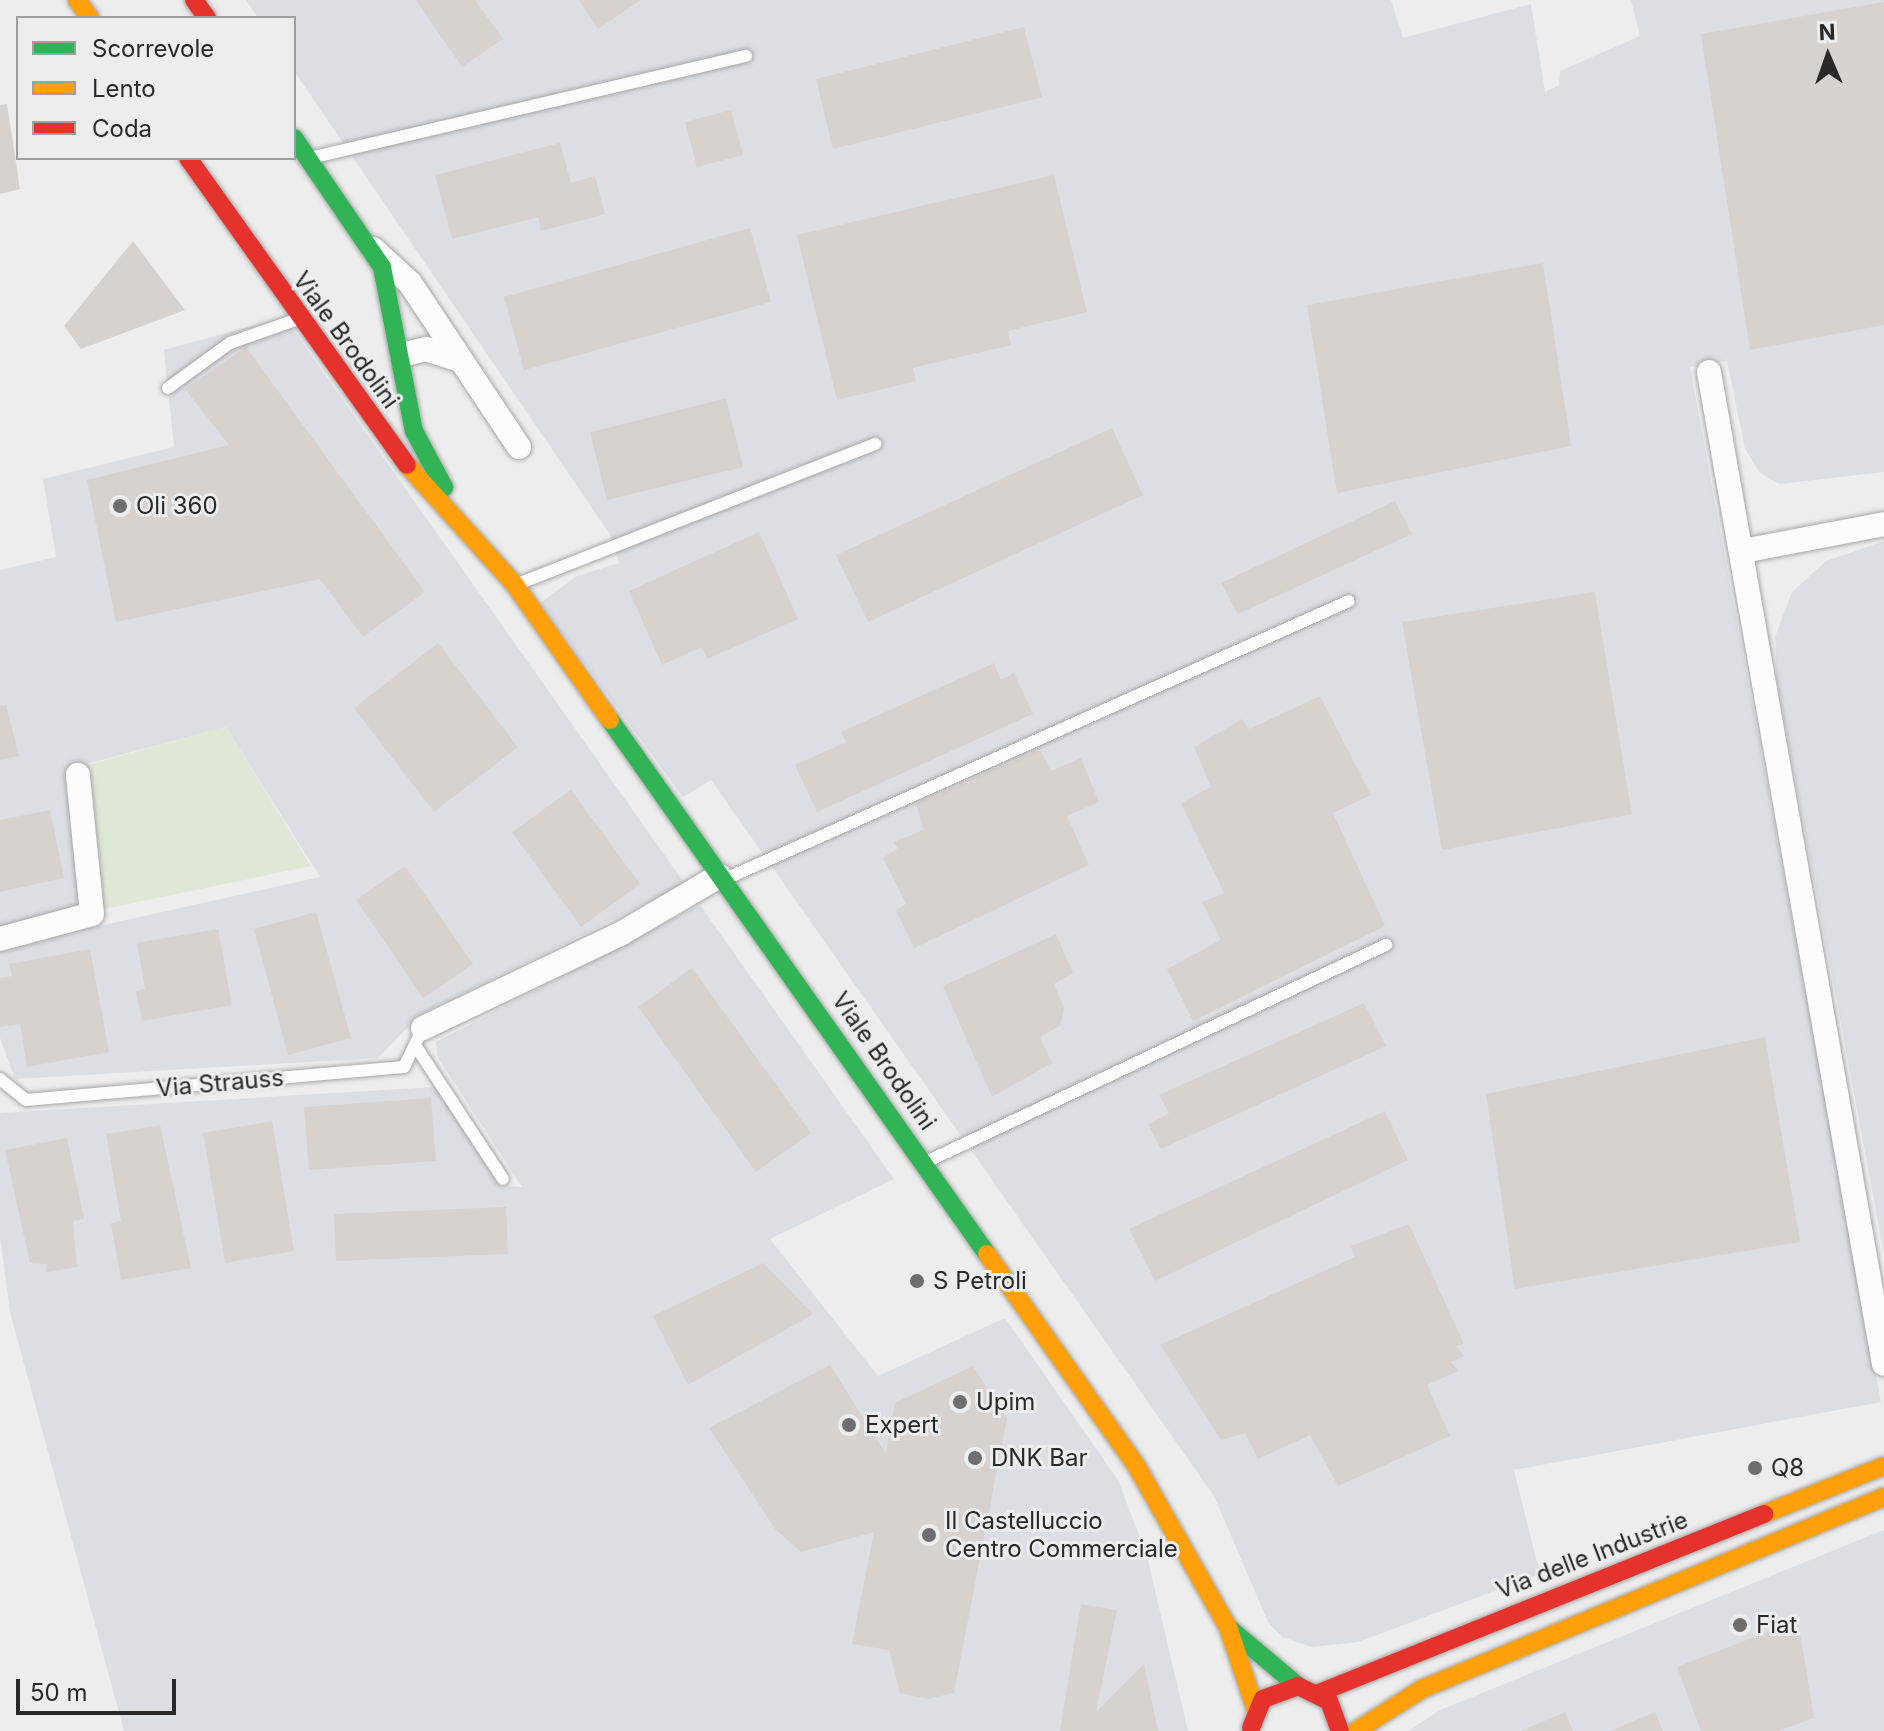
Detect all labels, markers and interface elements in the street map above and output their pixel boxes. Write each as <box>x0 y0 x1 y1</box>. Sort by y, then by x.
legend <box>16 16 296 160</box>
north arrow <box>1788 16 1868 96</box>
text: N <box>1818 19 1836 45</box>
text: Scorrevole <box>92 34 214 63</box>
text: Lento <box>92 74 156 103</box>
text: Coda <box>92 114 152 143</box>
street label: Viale Brodolini <box>287 266 405 414</box>
place label: Oli 360 <box>136 492 218 520</box>
marker: Oli 360 <box>111 497 129 515</box>
street label: Viale Brodolini <box>826 986 942 1136</box>
street label: Via Strauss <box>155 1063 285 1103</box>
place label: S Petroli <box>933 1267 1027 1295</box>
marker: S Petroli <box>908 1272 926 1290</box>
place label: Upim <box>976 1388 1035 1416</box>
marker: Upim <box>951 1393 969 1411</box>
place label: Expert <box>865 1411 938 1439</box>
marker: Expert <box>840 1416 858 1434</box>
place label: DNK Bar <box>991 1444 1087 1472</box>
marker: DNK Bar <box>966 1449 984 1467</box>
place label: Q8 <box>1771 1454 1804 1482</box>
marker: Q8 <box>1746 1459 1764 1477</box>
street label: Via delle Industrie <box>1492 1505 1692 1605</box>
place label: Il Castelluccio Centro Commerciale <box>945 1507 1178 1563</box>
marker: Il Castelluccio Centro Commerciale <box>920 1526 938 1544</box>
place label: Fiat <box>1756 1611 1797 1639</box>
marker: Fiat <box>1731 1616 1749 1634</box>
scale bar <box>20 1663 180 1713</box>
text: 50 m <box>30 1678 88 1707</box>

